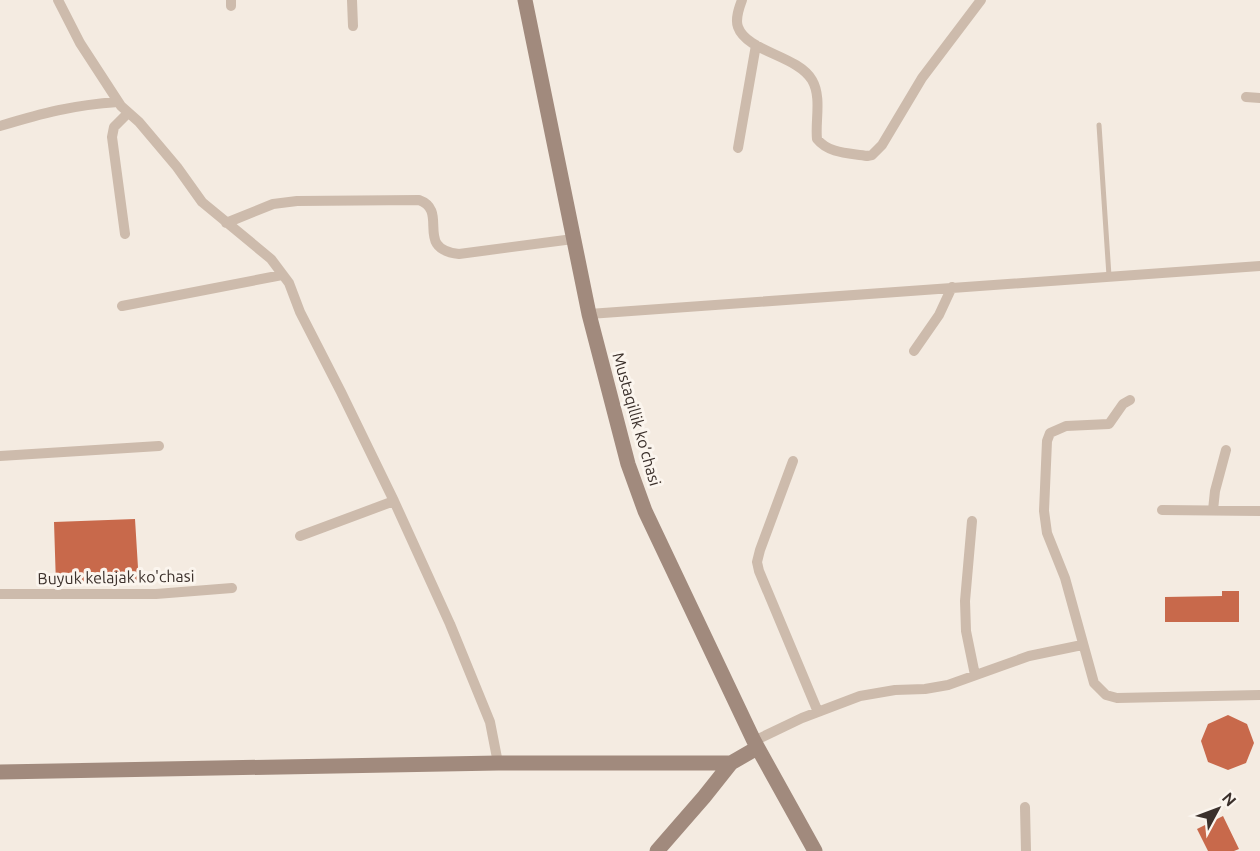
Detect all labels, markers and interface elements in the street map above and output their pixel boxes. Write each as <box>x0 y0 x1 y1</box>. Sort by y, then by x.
street label: Mustaqillik ko’chasi <box>609 350 665 488</box>
street label: Buyuk kelajak ko'chasi <box>37 567 195 587</box>
north arrow <box>1188 779 1248 839</box>
text: N <box>1219 789 1240 810</box>

